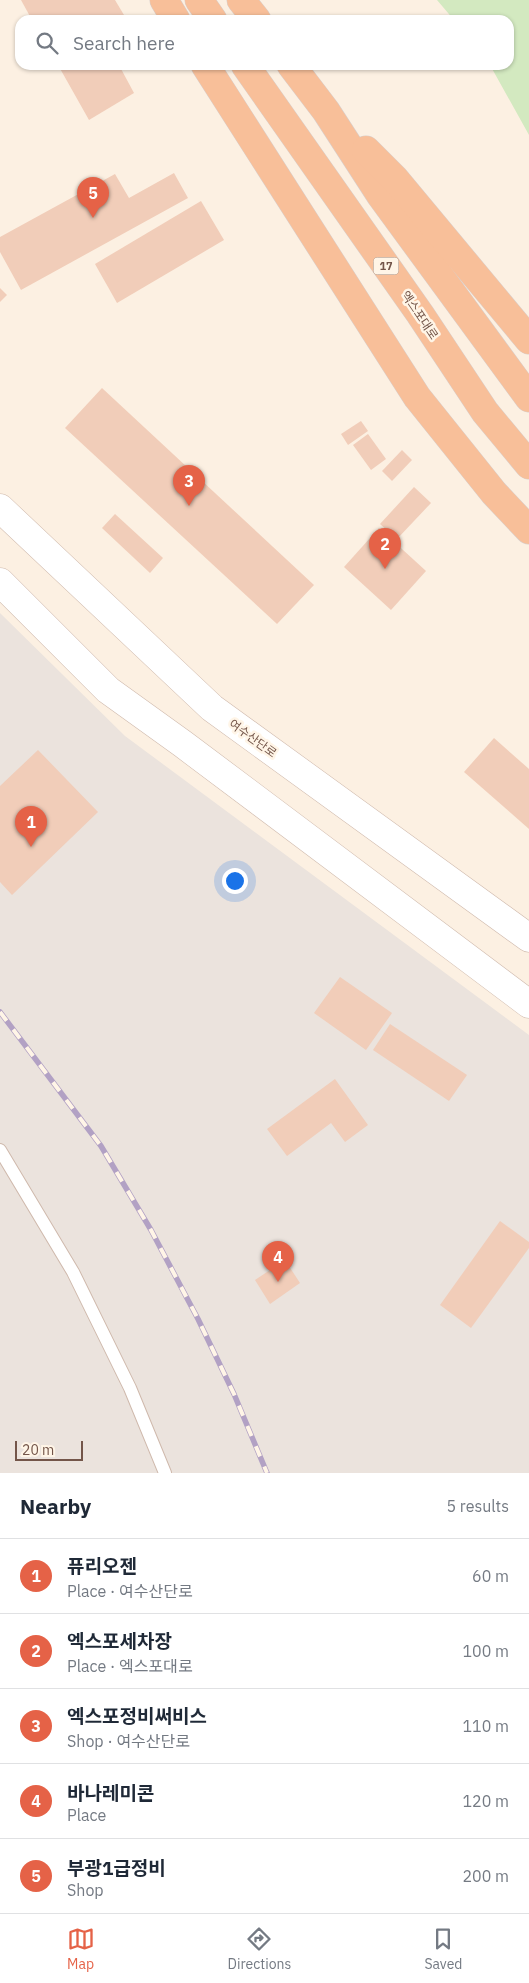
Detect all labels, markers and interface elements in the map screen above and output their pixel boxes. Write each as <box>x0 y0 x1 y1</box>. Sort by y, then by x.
search box <box>15 15 514 70</box>
icon: search <box>33 29 61 57</box>
text: Search here <box>73 31 175 55</box>
pin: 5 <box>77 177 109 218</box>
road number: 17 <box>374 258 398 274</box>
street label: 엑스포대로 <box>398 288 442 342</box>
pin: 3 <box>173 465 205 506</box>
pin: 2 <box>369 528 401 569</box>
street label: 여수산단로 <box>226 716 280 760</box>
pin: 1 <box>15 806 47 847</box>
your location <box>222 868 248 894</box>
pin: 4 <box>262 1241 294 1282</box>
scale bar <box>15 1438 82 1461</box>
text: 20 m <box>22 1441 54 1459</box>
text: Nearby <box>20 1492 91 1520</box>
text: 5 results <box>446 1496 509 1516</box>
text: 퓨리오젠 <box>67 1554 137 1578</box>
text: 1 <box>31 1566 41 1586</box>
text: 60 m <box>472 1566 509 1586</box>
text: Place · 여수산단로 <box>67 1581 193 1601</box>
text: 엑스포세차장 <box>67 1629 172 1653</box>
text: 2 <box>31 1641 41 1661</box>
text: 100 m <box>462 1641 509 1661</box>
text: Place · 엑스포대로 <box>67 1656 193 1676</box>
text: 엑스포정비써비스 <box>67 1704 207 1728</box>
text: 3 <box>31 1716 41 1736</box>
text: 110 m <box>462 1716 509 1736</box>
text: Shop · 여수산단로 <box>67 1731 190 1751</box>
text: 바나레미콘 <box>67 1781 154 1805</box>
text: 4 <box>31 1791 41 1811</box>
text: 120 m <box>462 1791 509 1811</box>
text: Place <box>67 1805 106 1825</box>
text: 부광1급정비 <box>67 1856 166 1880</box>
text: 5 <box>31 1866 41 1886</box>
text: 200 m <box>462 1866 509 1886</box>
text: Shop <box>67 1880 104 1900</box>
tab: Map <box>67 1925 95 1973</box>
tab: Directions <box>228 1925 291 1973</box>
tab: Saved <box>424 1925 462 1973</box>

